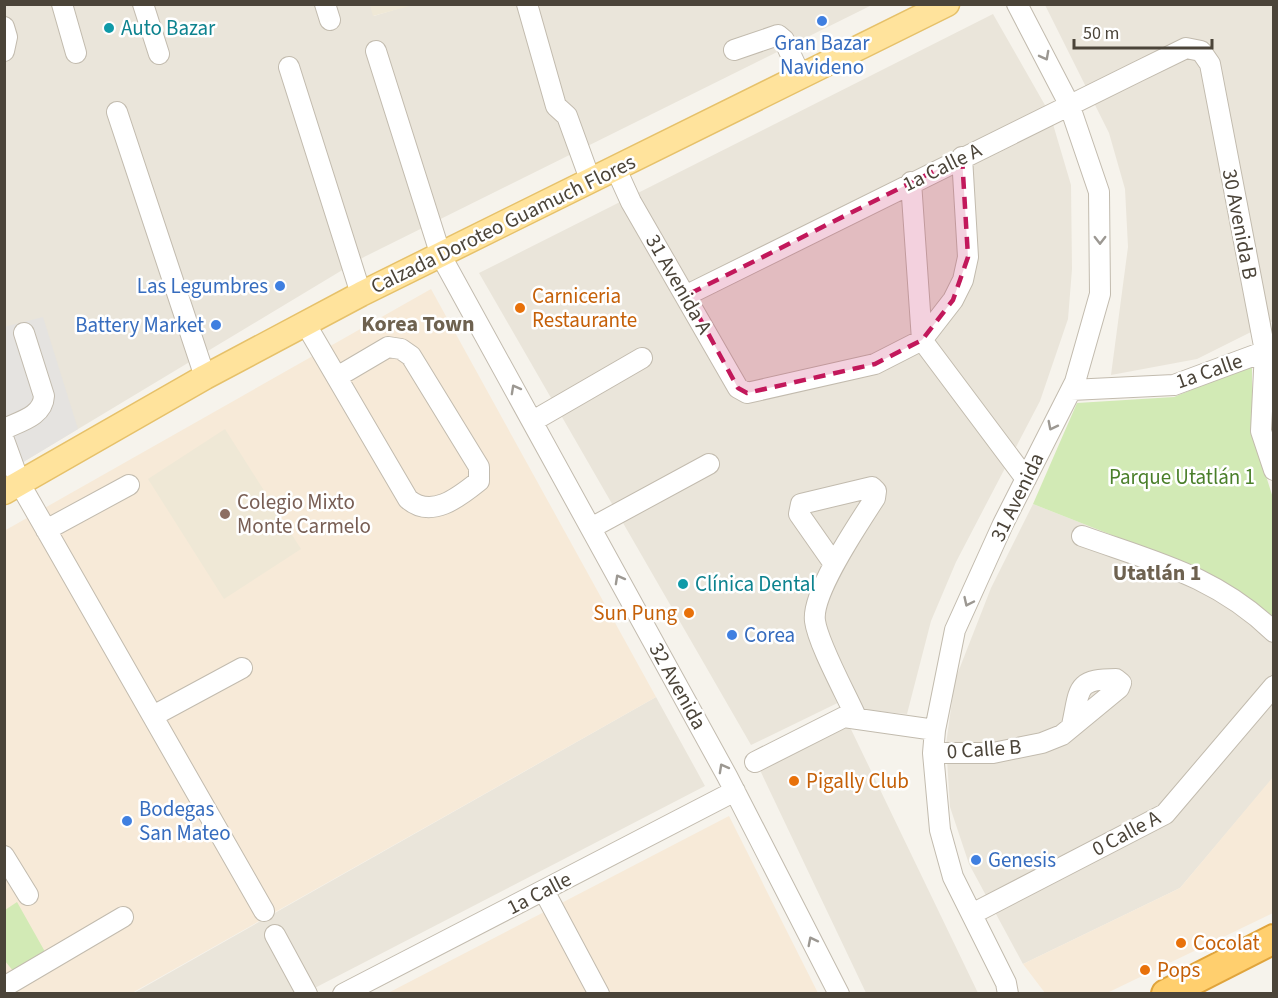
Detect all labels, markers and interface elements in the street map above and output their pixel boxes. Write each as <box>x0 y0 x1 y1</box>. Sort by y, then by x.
scale bar <box>1074 12 1212 50</box>
place label: Auto Bazar <box>121 13 216 43</box>
marker: Gran Bazar Navideno <box>815 14 829 28</box>
marker: Auto Bazar <box>102 21 116 35</box>
text: 50 m <box>1083 21 1119 46</box>
place label: Gran Bazar Navideno <box>774 28 870 82</box>
one-way arrow <box>1037 50 1049 61</box>
street label: 1a Calle A <box>897 135 987 199</box>
street label: Calzada Doroteo Guamuch Flores <box>366 147 641 301</box>
street label: 30 Avenida B <box>1215 166 1265 282</box>
street label: 31 Avenida A <box>638 228 720 340</box>
one-way arrow <box>1094 236 1106 245</box>
place label: Las Legumbres <box>137 271 268 301</box>
marker: Las Legumbres <box>273 279 287 293</box>
place label: Carniceria Restaurante <box>532 281 637 335</box>
marker: Carniceria Restaurante <box>513 301 527 315</box>
district label: Korea Town <box>361 308 475 340</box>
place label: Battery Market <box>75 310 204 340</box>
marker: Battery Market <box>209 318 223 332</box>
street label: 1a Calle <box>1172 346 1246 396</box>
one-way arrow <box>511 385 522 395</box>
one-way arrow <box>1048 420 1060 431</box>
street label: 31 Avenida <box>983 448 1051 546</box>
park label: Parque Utatlán 1 <box>1109 462 1255 492</box>
place label: Colegio Mixto Monte Carmelo <box>237 487 371 541</box>
marker: Colegio Mixto Monte Carmelo <box>218 507 232 521</box>
district label: Utatlán 1 <box>1113 557 1201 589</box>
place label: Clínica Dental <box>695 569 816 599</box>
one-way arrow <box>615 574 626 585</box>
marker: Clínica Dental <box>676 577 690 591</box>
one-way arrow <box>963 596 975 607</box>
place label: Sun Pung <box>593 598 677 628</box>
marker: Sun Pung <box>682 606 696 620</box>
place label: Corea <box>744 620 795 650</box>
marker: Corea <box>725 628 739 642</box>
street label: 32 Avenida <box>642 637 714 735</box>
street label: 0 Calle B <box>946 731 1022 767</box>
one-way arrow <box>719 764 730 774</box>
place label: Pigally Club <box>806 766 909 796</box>
marker: Pigally Club <box>787 774 801 788</box>
place label: Bodegas San Mateo <box>139 794 231 848</box>
street label: 0 Calle A <box>1086 802 1166 864</box>
marker: Bodegas San Mateo <box>120 814 134 828</box>
place label: Genesis <box>988 845 1056 875</box>
marker: Genesis <box>969 853 983 867</box>
street label: 1a Calle <box>501 864 577 922</box>
place label: Cocolat <box>1193 928 1260 958</box>
marker: Cocolat <box>1174 936 1188 950</box>
one-way arrow <box>808 937 819 948</box>
place label: Pops <box>1157 955 1200 985</box>
marker: Pops <box>1138 963 1152 977</box>

